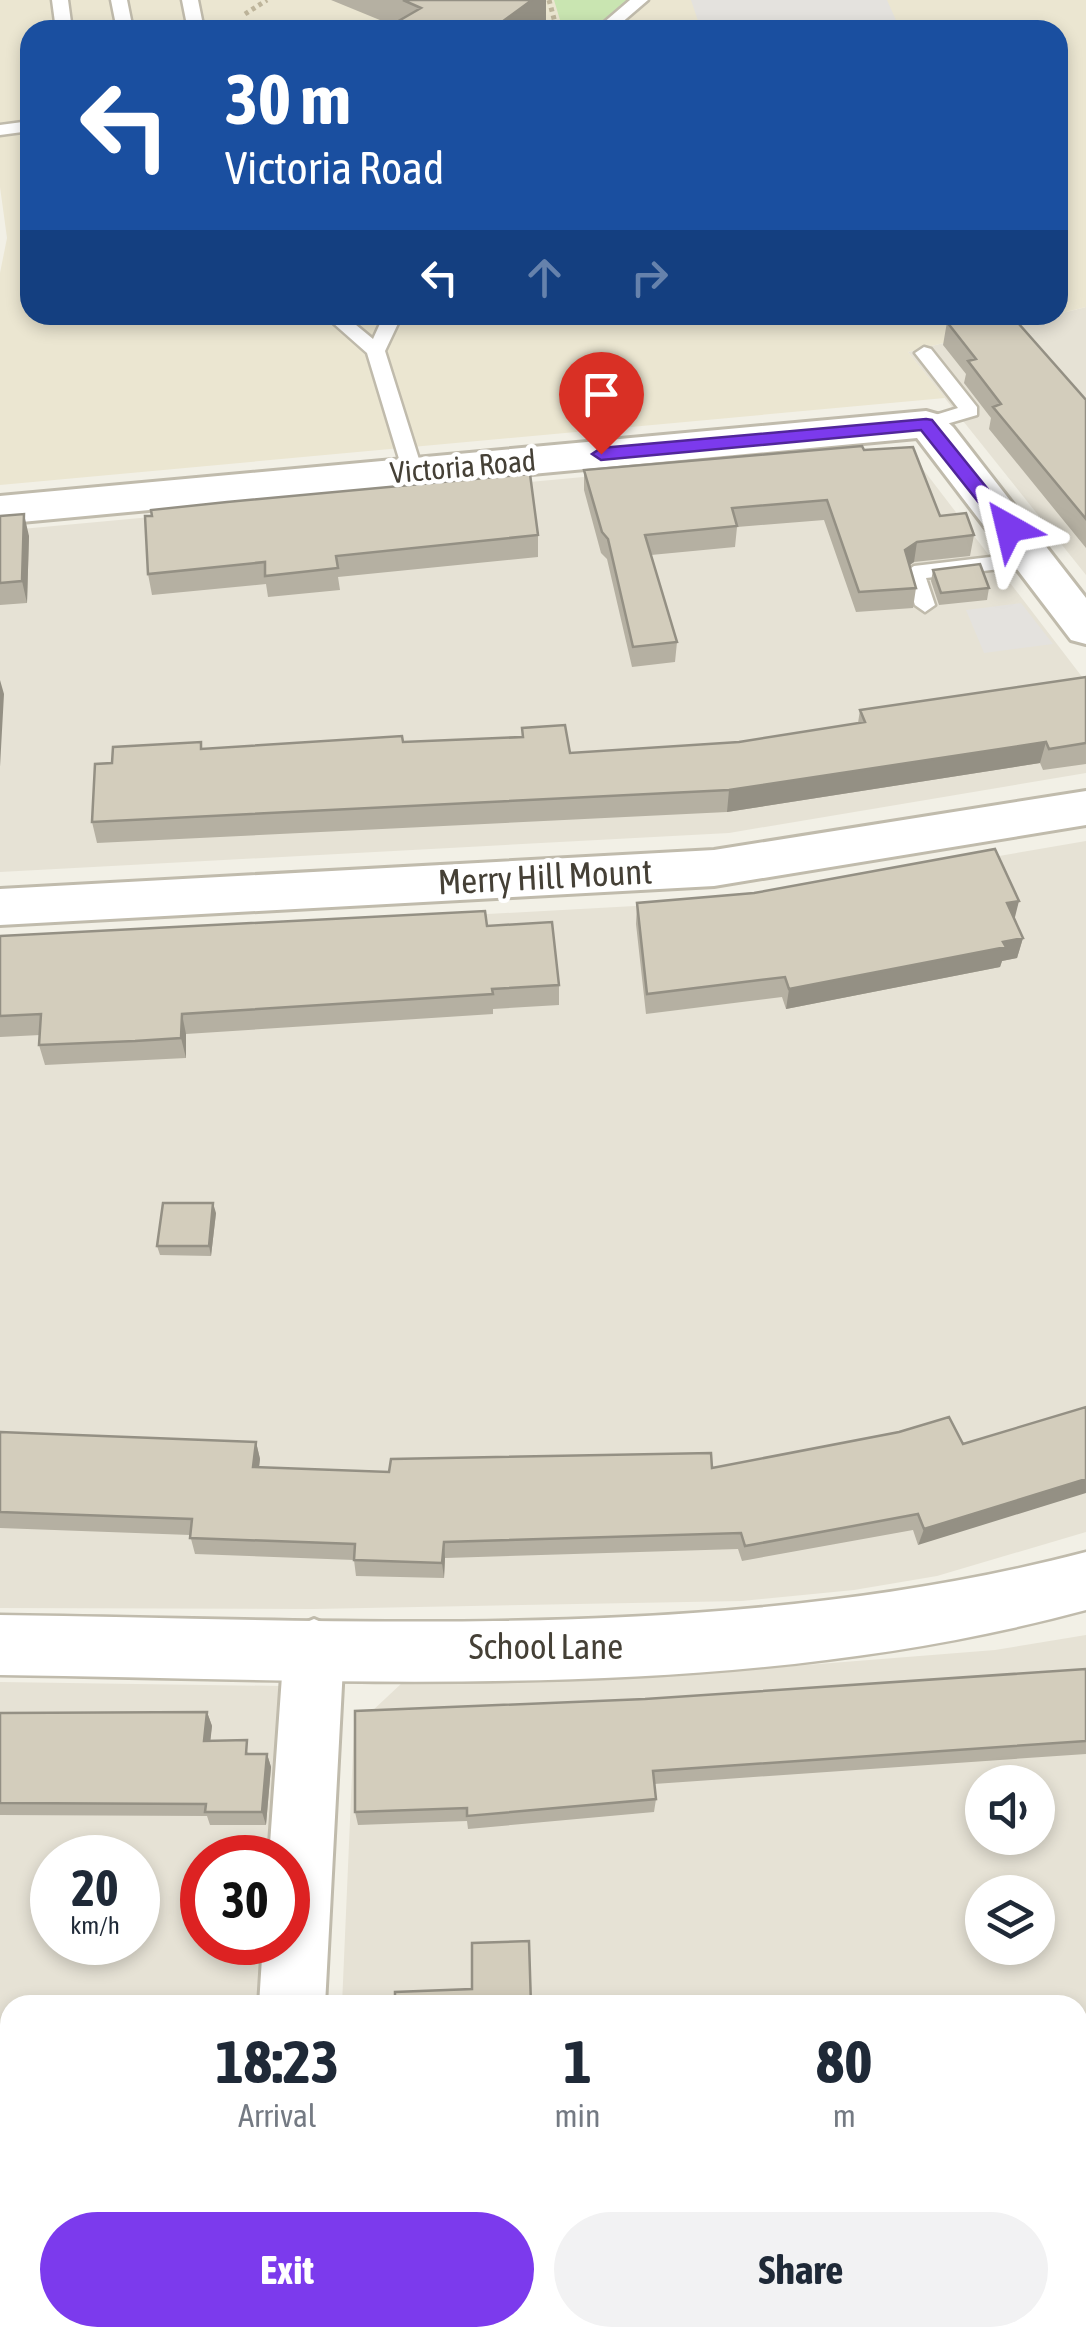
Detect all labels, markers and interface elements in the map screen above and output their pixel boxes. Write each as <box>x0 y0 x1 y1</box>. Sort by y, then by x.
text: 30 m <box>225 59 351 139</box>
icon: left <box>60 60 190 190</box>
text: Victoria Road <box>225 142 444 194</box>
icon: left <box>412 250 467 305</box>
icon: ahead <box>517 250 572 305</box>
icon: right <box>622 250 677 305</box>
pin <box>559 352 644 455</box>
icon: arrive <box>574 367 629 422</box>
street label: Victoria Road <box>389 443 537 489</box>
position arrow <box>957 476 1061 580</box>
street label: Merry Hill Mount <box>437 850 653 902</box>
street label: School Lane <box>469 1626 623 1666</box>
map controls <box>965 1765 1055 1965</box>
button: sound <box>965 1765 1055 1855</box>
speed limit sign: 30 <box>180 1835 310 1965</box>
text: 20 <box>71 1859 118 1917</box>
button: layers <box>965 1875 1055 1965</box>
text: km/h <box>70 1911 120 1939</box>
text: 18:23 <box>216 2027 339 2096</box>
text: 1 <box>563 2027 592 2096</box>
text: 80 <box>816 2027 872 2096</box>
text: Arrival <box>238 2097 316 2134</box>
text: min <box>555 2097 601 2134</box>
text: m <box>833 2097 856 2134</box>
button: Exit <box>40 2212 534 2327</box>
button: Share <box>554 2212 1048 2327</box>

